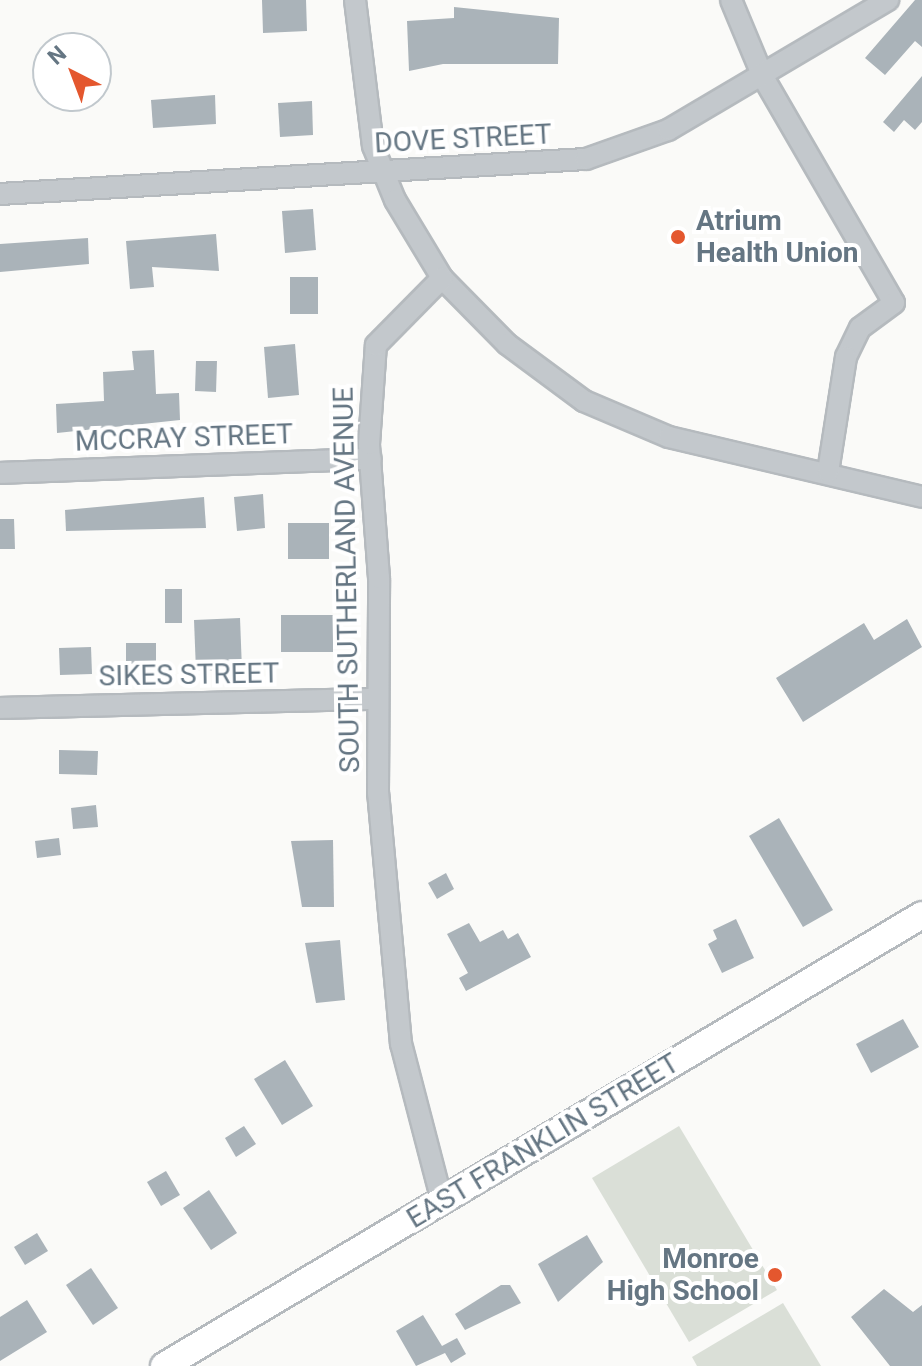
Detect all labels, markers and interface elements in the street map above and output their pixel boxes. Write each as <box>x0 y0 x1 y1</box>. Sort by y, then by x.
north arrow <box>32 32 112 112</box>
text: N <box>43 41 71 70</box>
street label: DOVE STREET <box>374 118 552 160</box>
place label: Atrium Health Union <box>696 204 858 270</box>
marker: Atrium Health Union <box>667 226 689 248</box>
street label: SOUTH SUTHERLAND AVENUE <box>327 387 367 773</box>
street label: MCCRAY STREET <box>74 417 294 459</box>
street label: SIKES STREET <box>98 657 280 693</box>
street label: EAST FRANKLIN STREET <box>401 1046 685 1236</box>
place label: Monroe High School <box>607 1242 759 1308</box>
marker: Monroe High School <box>766 1266 784 1284</box>

